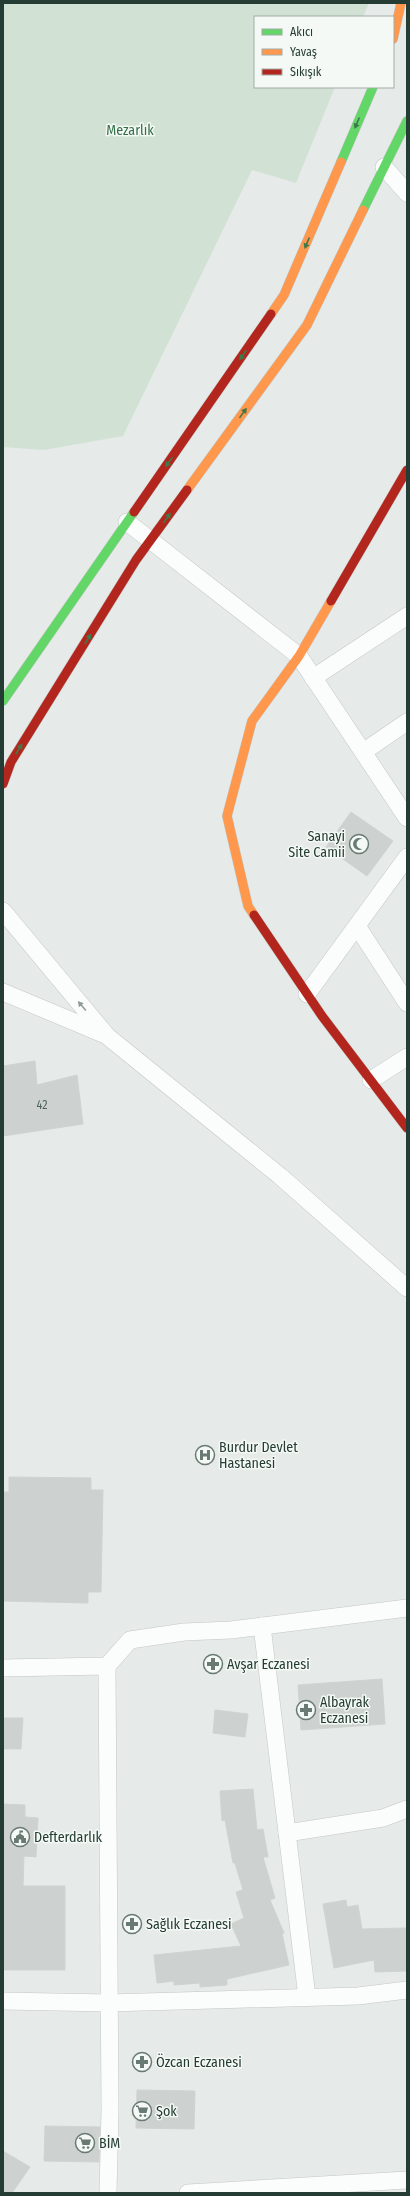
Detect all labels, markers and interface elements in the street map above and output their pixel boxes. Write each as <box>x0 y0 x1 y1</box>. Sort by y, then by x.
legend <box>254 16 394 88</box>
text: Akıcı <box>290 25 313 39</box>
text: Yavaş <box>290 45 317 59</box>
text: Sıkışık <box>290 65 322 79</box>
one-way arrow <box>354 117 360 129</box>
park label: Mezarlık <box>106 122 154 139</box>
one-way arrow <box>303 237 309 249</box>
one-way arrow <box>239 350 247 360</box>
one-way arrow <box>239 408 247 418</box>
one-way arrow <box>165 457 173 467</box>
one-way arrow <box>163 513 171 524</box>
one-way arrow <box>84 633 91 645</box>
one-way arrow <box>16 743 23 755</box>
place label: Sanayi Site Camii <box>288 828 345 861</box>
mosque icon: Sanayi Site Camii <box>348 833 370 855</box>
one-way arrow <box>77 1000 86 1011</box>
house number: 42 <box>37 1098 47 1112</box>
place label: Burdur Devlet Hastanesi <box>219 1439 298 1472</box>
hospital icon: Burdur Devlet Hastanesi <box>194 1444 216 1466</box>
pharmacy icon: Avşar Eczanesi <box>202 1653 224 1675</box>
place label: Avşar Eczanesi <box>227 1656 310 1673</box>
place label: Albayrak Eczanesi <box>320 1694 370 1727</box>
pharmacy icon: Albayrak Eczanesi <box>295 1699 317 1721</box>
public building icon: Defterdarlık <box>9 1826 31 1848</box>
place label: Defterdarlık <box>34 1829 103 1846</box>
pharmacy icon: Sağlık Eczanesi <box>121 1913 143 1935</box>
place label: Sağlık Eczanesi <box>146 1916 232 1933</box>
pharmacy icon: Özcan Eczanesi <box>131 2051 153 2073</box>
place label: Özcan Eczanesi <box>156 2053 242 2071</box>
supermarket icon: Şok <box>131 2100 153 2122</box>
place label: Şok <box>156 2103 177 2120</box>
supermarket icon: BİM <box>74 2132 96 2154</box>
place label: BİM <box>99 2135 120 2152</box>

